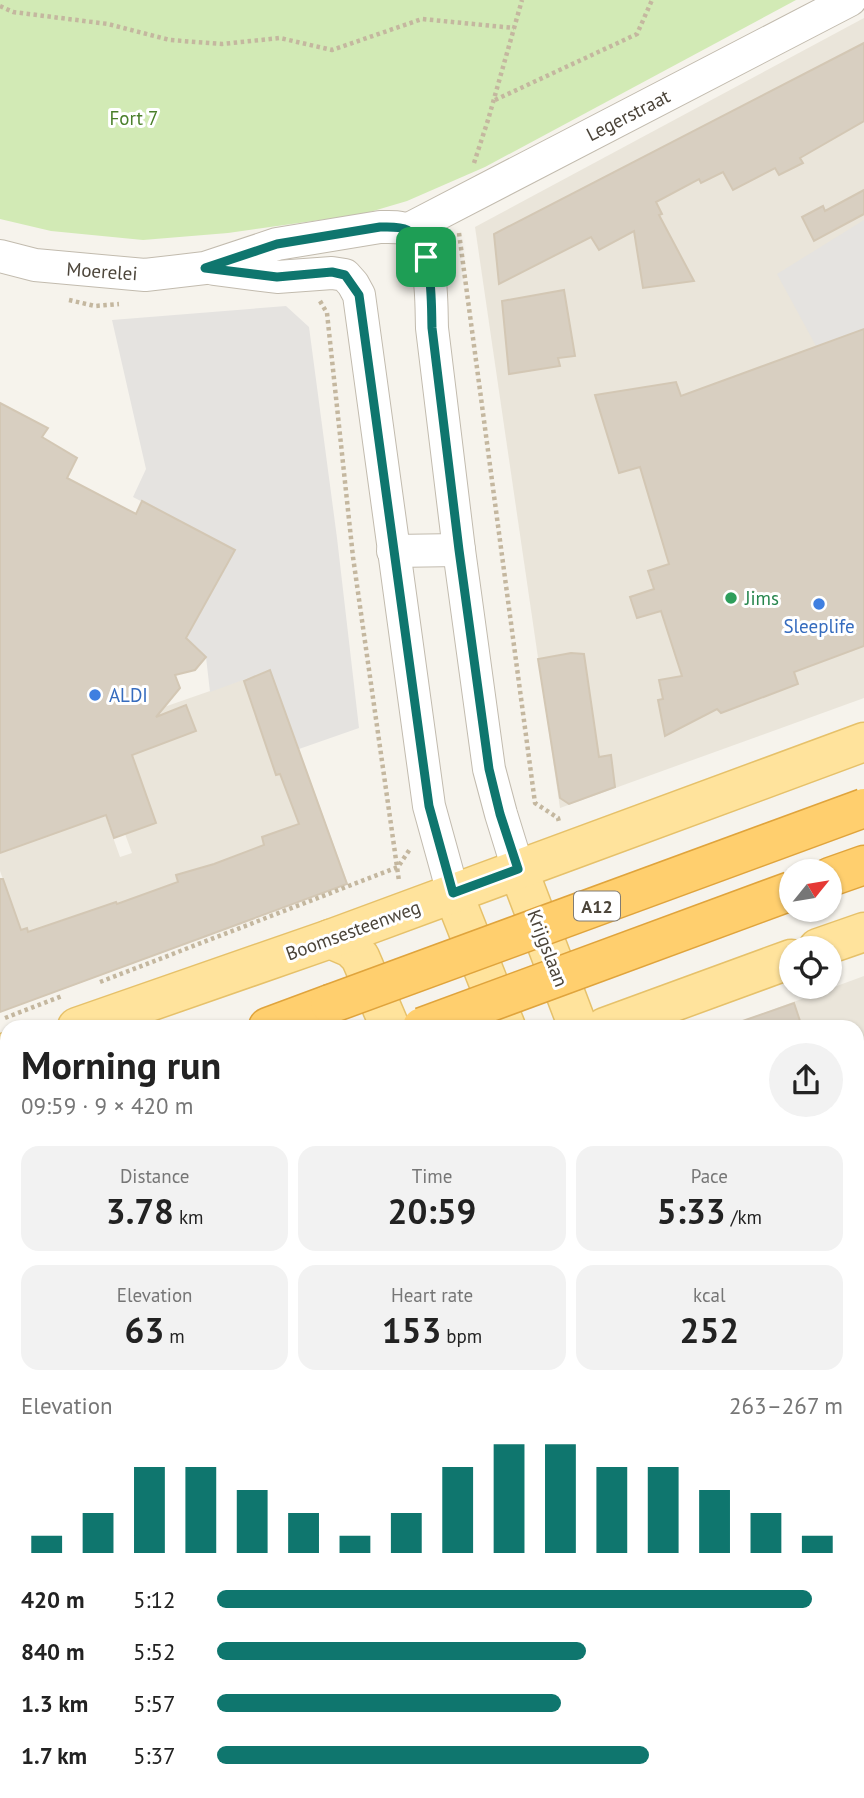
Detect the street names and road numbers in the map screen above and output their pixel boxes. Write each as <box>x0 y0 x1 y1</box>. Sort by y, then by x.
street label: Legerstraat <box>582 83 674 146</box>
street label: Moerelei <box>66 257 138 285</box>
road number: A12 <box>574 891 620 920</box>
street label: Boomsesteenweg <box>282 894 424 966</box>
street label: Krijgslaan <box>522 906 574 990</box>

